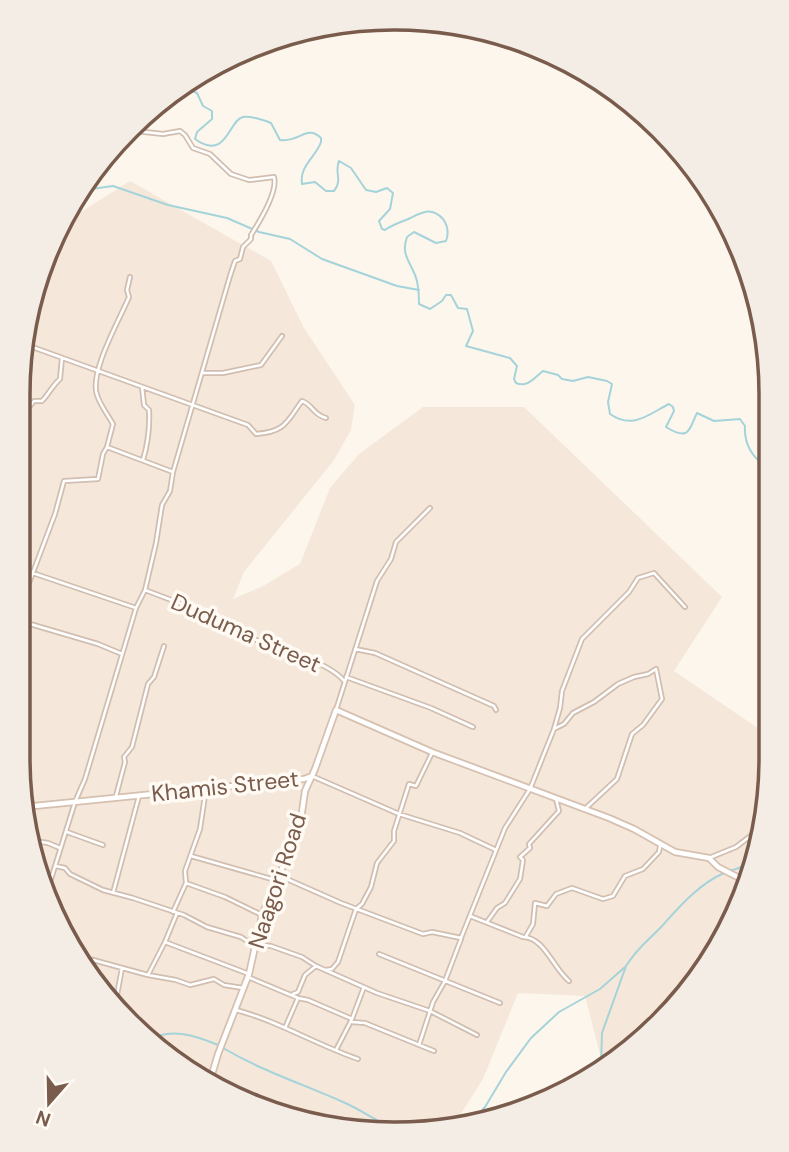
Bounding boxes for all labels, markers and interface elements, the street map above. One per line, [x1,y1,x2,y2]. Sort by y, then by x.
street label: Duduma Street [166,587,326,679]
street label: Khamis Street [150,763,300,809]
street label: Naagori Road [241,809,313,953]
north arrow [14,1068,84,1138]
text: N [33,1104,54,1133]

